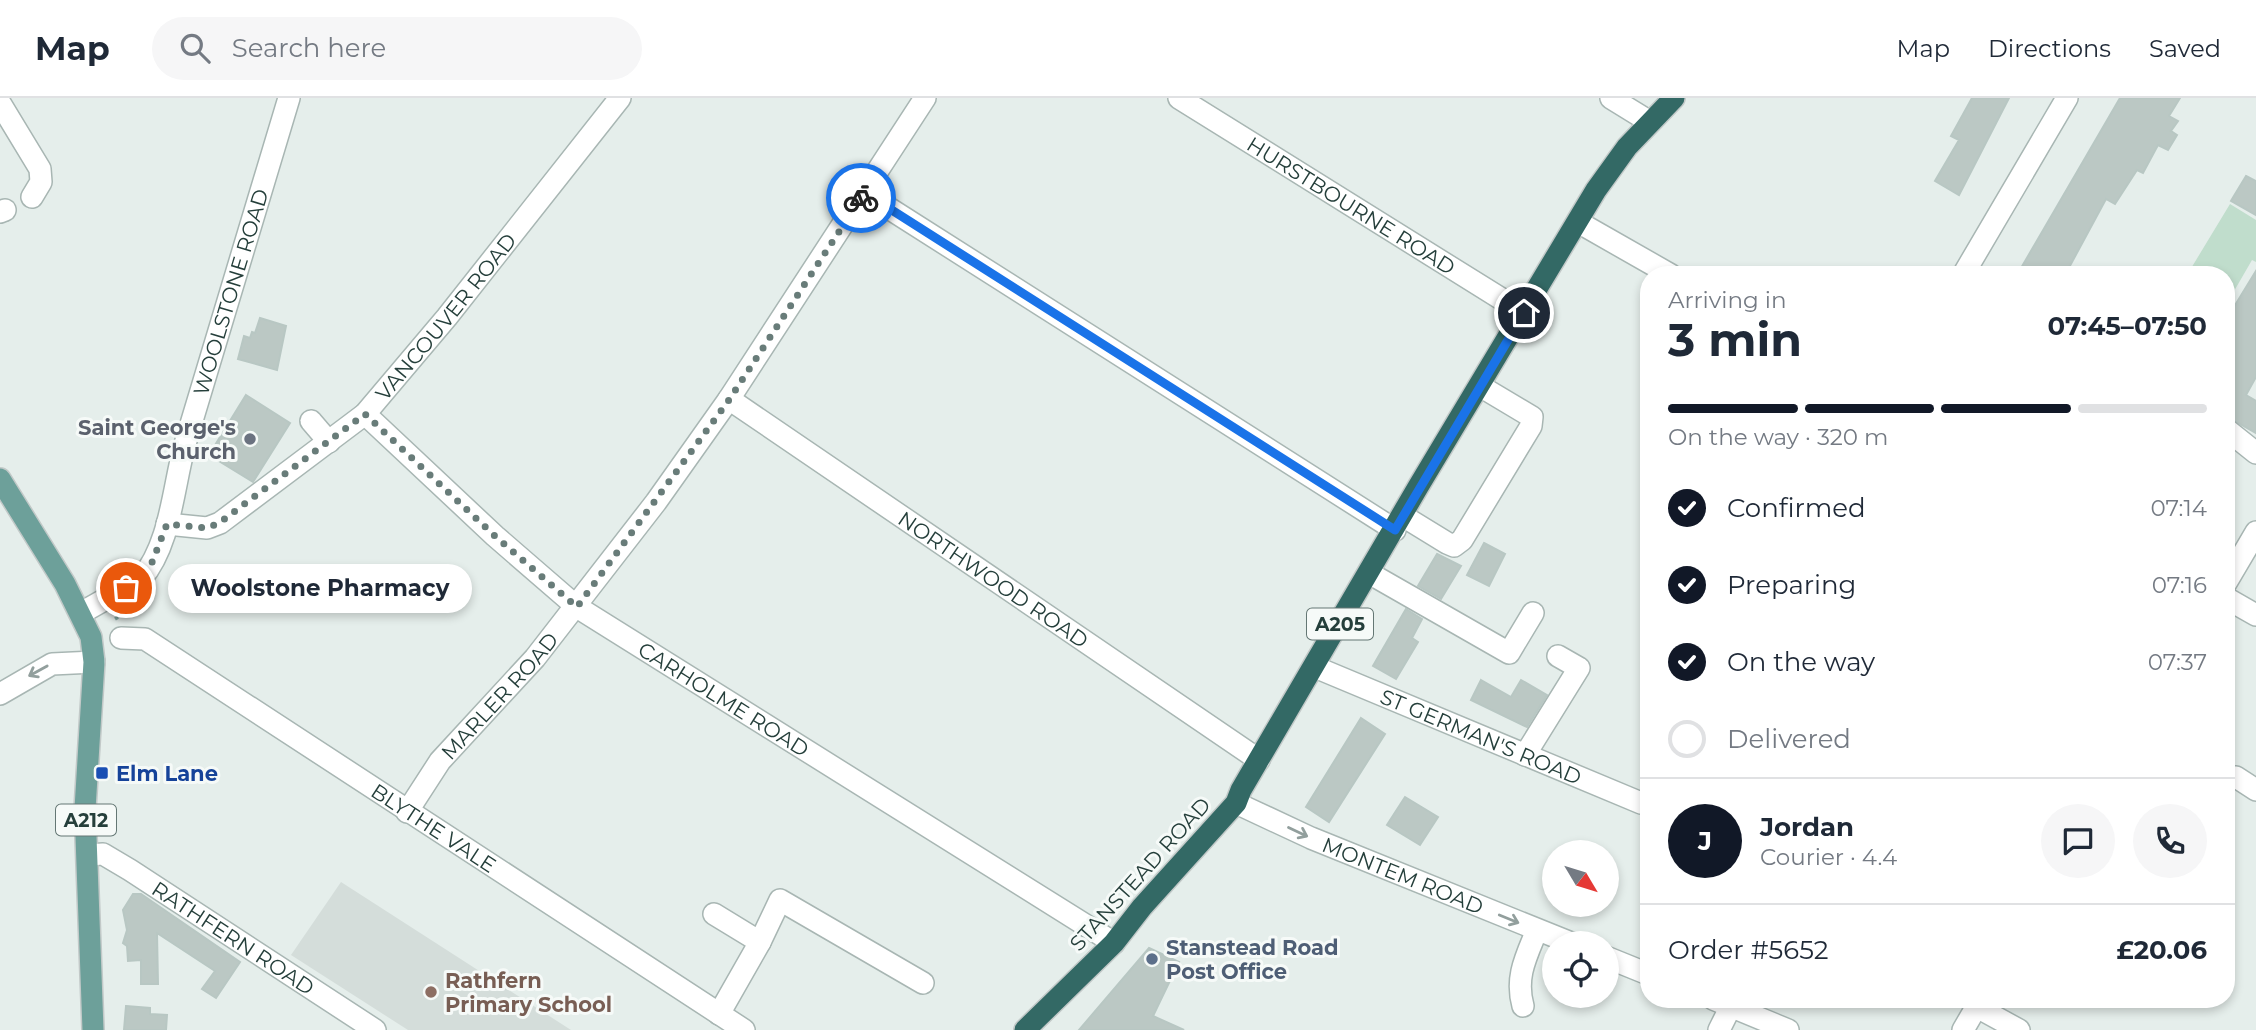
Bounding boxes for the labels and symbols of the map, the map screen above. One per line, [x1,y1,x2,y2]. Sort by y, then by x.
street label: HURSTBOURNE ROAD [1243,131,1460,280]
courier [826,163,896,233]
street label: WOOLSTONE ROAD [188,186,273,398]
street label: VANCOUVER ROAD [370,228,521,405]
pin [1494,283,1554,343]
place label: Saint George's Church [78,415,236,464]
marker: Saint George's Church [242,431,258,447]
street label: NORTHWOOD ROAD [894,506,1093,653]
pin [96,558,156,618]
callout: Woolstone Pharmacy [168,564,472,612]
road number: A205 [1307,608,1373,639]
street label: MARLER ROAD [436,627,563,764]
street label: CARHOLME ROAD [634,636,814,762]
one-way arrow [29,664,49,678]
street label: ST GERMAN'S ROAD [1377,683,1585,789]
place label: Elm Lane [116,761,218,786]
marker: Elm Lane [94,765,110,781]
street label: BLYTHE VALE [367,778,501,877]
street label: STANSTEAD ROAD [1065,792,1215,956]
road number: A212 [56,804,116,835]
one-way arrow [1287,826,1308,839]
street label: MONTEM ROAD [1319,831,1487,919]
north arrow [1542,840,1619,917]
street label: RATHFERN ROAD [148,875,319,1000]
one-way arrow [1497,913,1519,926]
place label: Stanstead Road Post Office [1166,935,1339,984]
marker: Stanstead Road Post Office [1144,951,1160,967]
place label: Rathfern Primary School [445,968,612,1017]
marker: Rathfern Primary School [423,984,439,1000]

